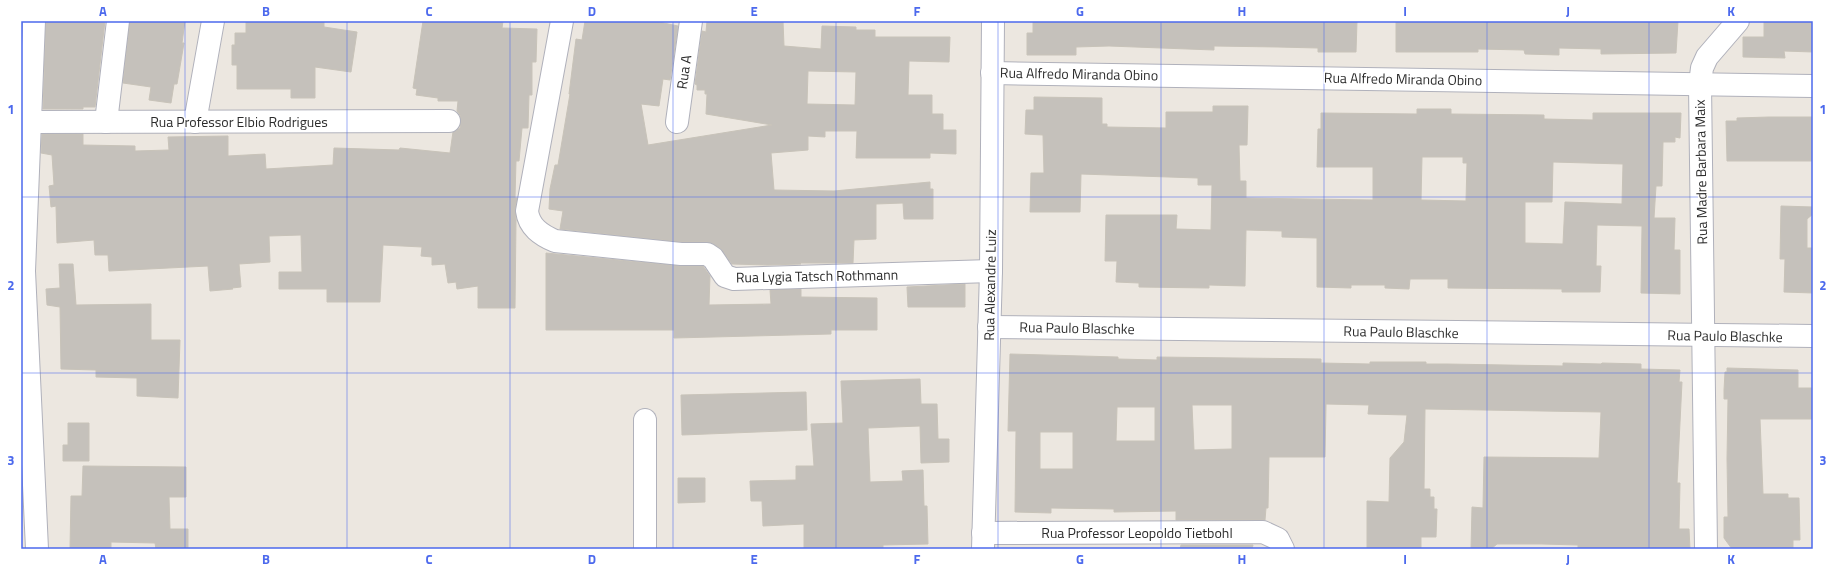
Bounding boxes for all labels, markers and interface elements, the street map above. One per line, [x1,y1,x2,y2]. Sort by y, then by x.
text: A [99,1,107,21]
text: B [262,1,270,21]
text: C [425,1,433,21]
text: D [588,1,596,21]
text: E [750,1,758,21]
text: F [914,1,921,21]
text: G [1076,1,1084,21]
text: H [1238,1,1246,21]
text: I [1403,1,1407,21]
text: J [1566,1,1570,21]
text: K [1727,1,1735,21]
street label: Rua A [671,53,696,90]
street label: Rua Alfredo Miranda Obino [1000,62,1158,85]
street label: Rua Alfredo Miranda Obino [1324,67,1482,90]
text: 1 [7,99,15,119]
street label: Rua Madre Barbara Maix [1689,99,1712,245]
text: 1 [1819,99,1827,119]
street label: Rua Professor Elbio Rodrigues [150,111,328,132]
street label: Rua Alexandre Luiz [978,229,1001,341]
street label: Rua Lygia Tatsch Rothmann [736,264,898,287]
text: 2 [7,275,15,295]
text: 2 [1819,275,1827,295]
street label: Rua Paulo Blaschke [1019,316,1135,339]
street label: Rua Paulo Blaschke [1343,320,1459,343]
street label: Rua Paulo Blaschke [1667,324,1783,347]
text: 3 [7,450,15,470]
text: 3 [1819,450,1827,470]
street label: Rua Professor Leopoldo Tietbohl [1041,522,1233,543]
text: A [99,549,107,569]
text: B [262,549,270,569]
text: C [425,549,433,569]
text: D [588,549,596,569]
text: E [750,549,758,569]
text: F [914,549,921,569]
text: G [1076,549,1084,569]
text: H [1238,549,1246,569]
text: I [1403,549,1407,569]
text: J [1566,549,1570,569]
text: K [1727,549,1735,569]

